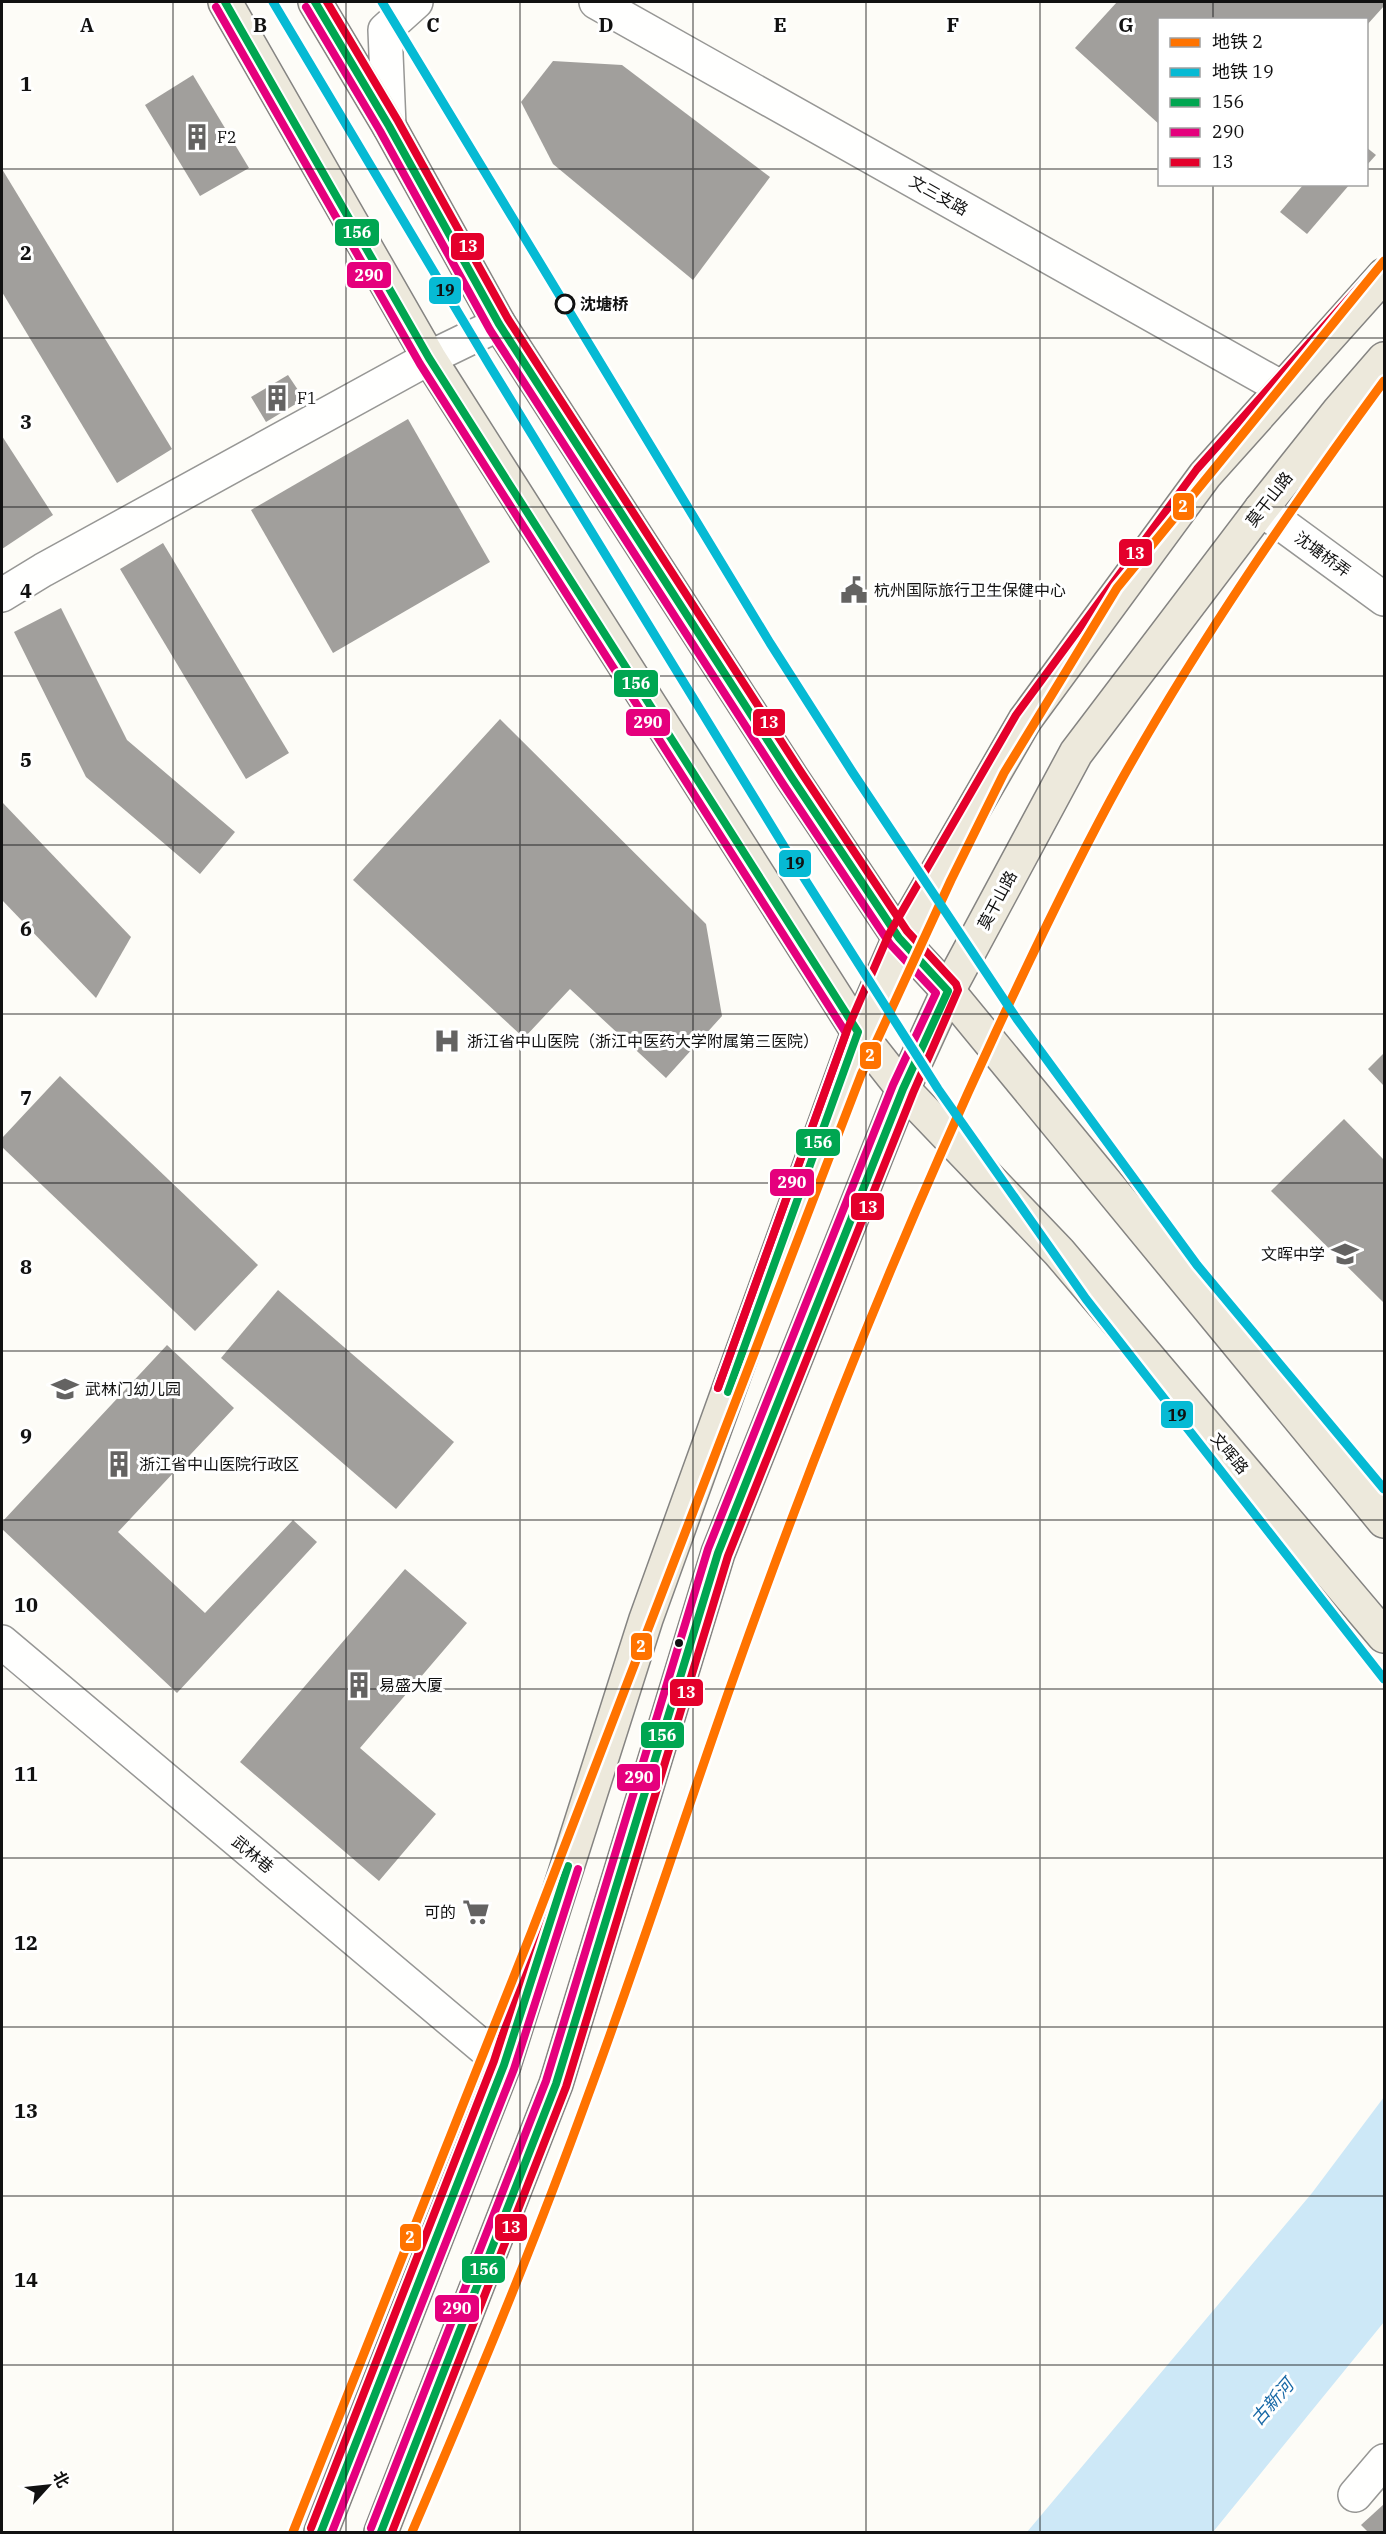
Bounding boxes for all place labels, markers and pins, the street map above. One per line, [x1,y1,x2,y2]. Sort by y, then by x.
building icon: F2 [182,122,212,152]
place label: F2 [217,127,237,147]
marker: 沈塘桥 [555,294,575,314]
place label: 沈塘桥 [580,294,629,314]
building icon: F1 [262,383,292,413]
place label: F1 [297,388,317,408]
public building icon: 杭州国际旅行卫生保健中心 [839,575,869,605]
place label: 杭州国际旅行卫生保健中心 [874,580,1066,600]
hospital icon: 浙江省中山医院（浙江中医药大学附属第三医院） [432,1026,462,1056]
place label: 浙江省中山医院（浙江中医药大学附属第三医院） [467,1031,819,1051]
school or university icon: 文晖中学 [1330,1239,1360,1269]
place label: 文晖中学 [1261,1244,1325,1264]
school or university icon: 武林门幼儿园 [50,1374,80,1404]
place label: 武林门幼儿园 [85,1379,181,1399]
building icon: 浙江省中山医院行政区 [104,1449,134,1479]
place label: 浙江省中山医院行政区 [139,1454,299,1474]
unlabelled marker [673,1637,685,1649]
building icon: 易盛大厦 [344,1670,374,1700]
place label: 易盛大厦 [379,1675,443,1695]
supermarket icon: 可的 [461,1897,491,1927]
place label: 可的 [424,1902,456,1922]

